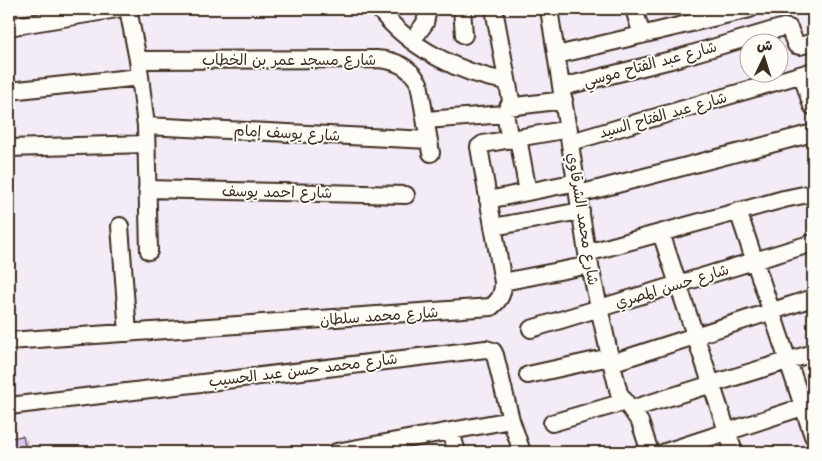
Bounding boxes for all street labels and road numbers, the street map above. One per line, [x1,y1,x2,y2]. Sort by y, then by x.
street label: شارع عبد الفتاح موسي [581,38,720,94]
street label: شارع مسجد عمر بن الخطاب [202,51,376,70]
street label: شارع عبد الفتاح السيد [597,88,729,143]
street label: شارع يوسف إمام [233,121,341,147]
street label: شارع محمد الشرقاوي [562,151,602,287]
street label: شارع احمد يوسف [222,182,332,203]
street label: شارع حسن المصري [613,260,732,314]
street label: شارع محمد سلطان [319,303,439,330]
street label: شارع محمد حسن عبد الحسيب [207,349,399,392]

